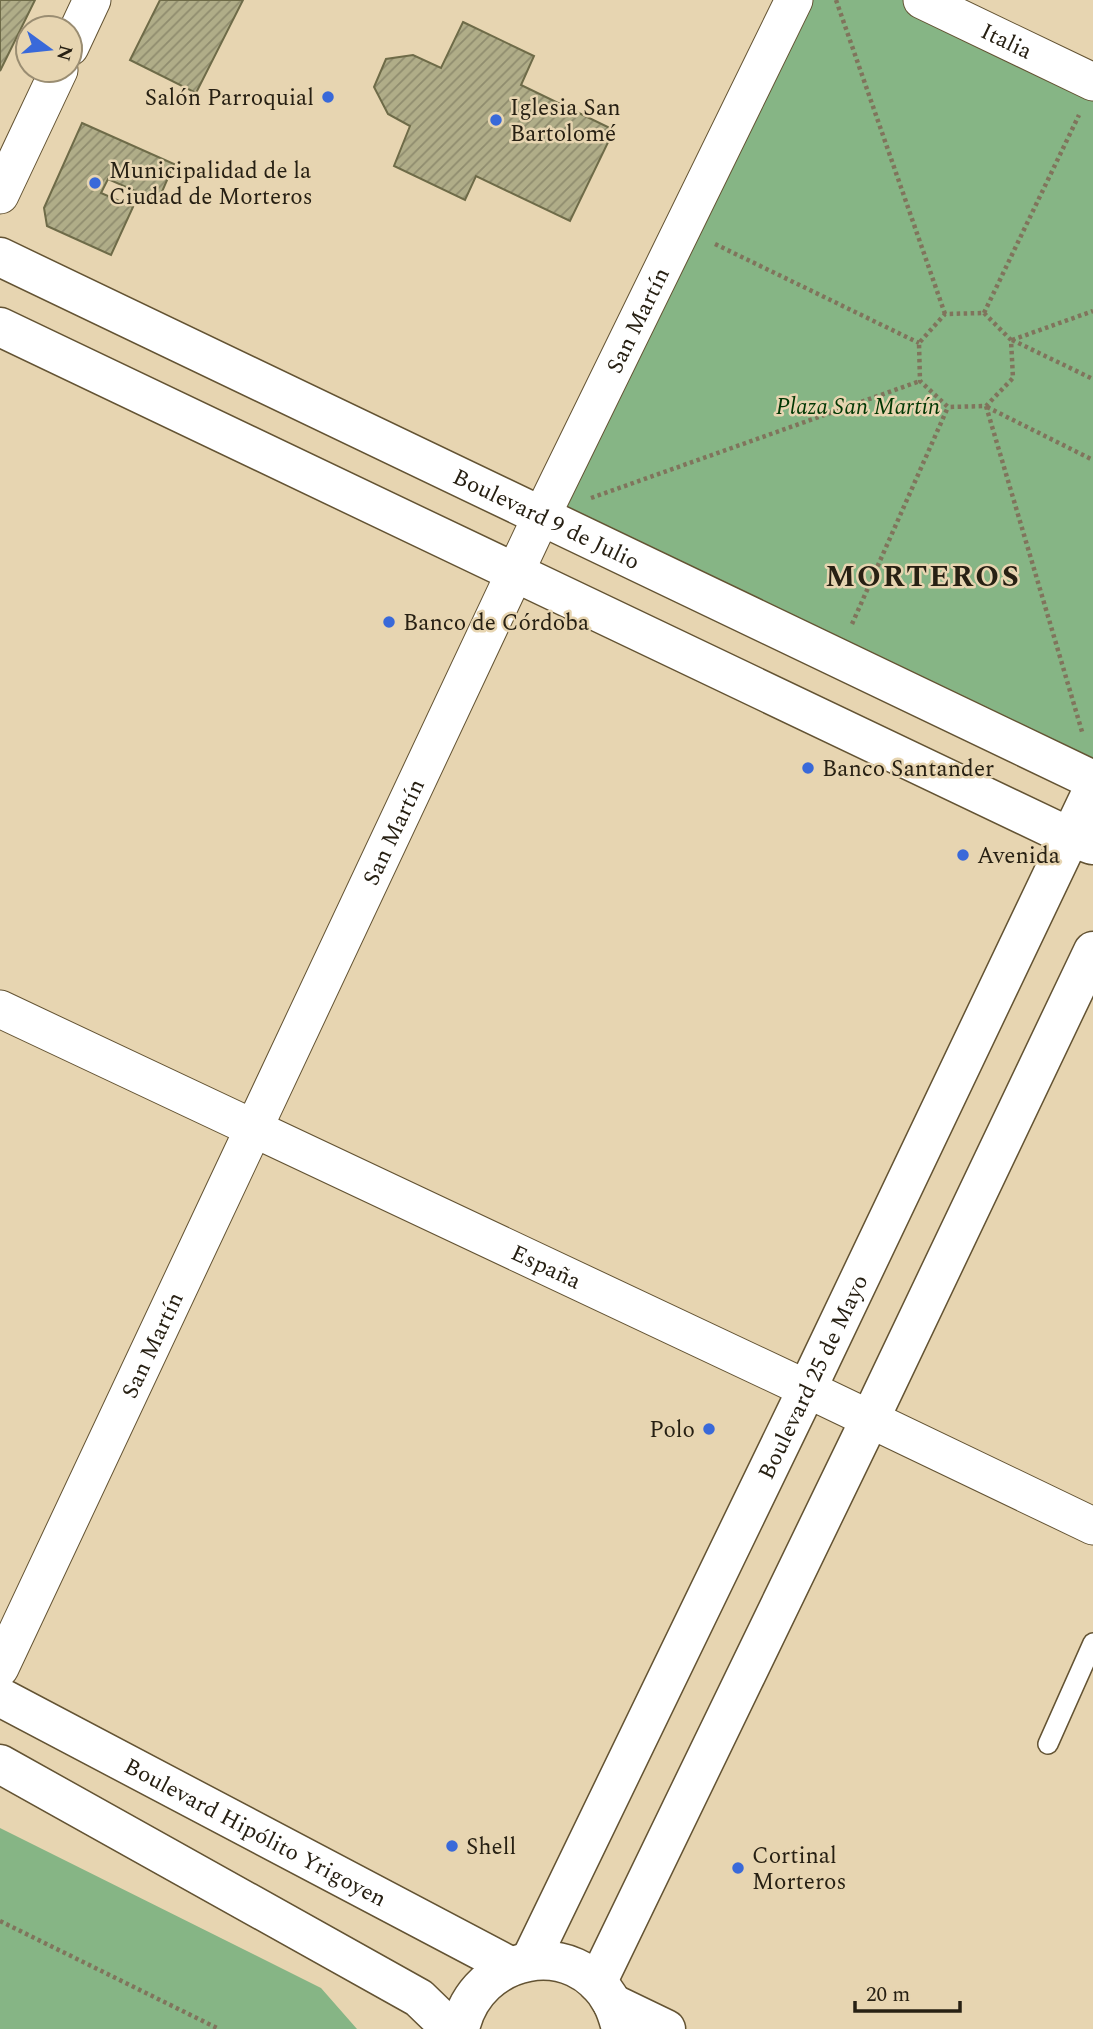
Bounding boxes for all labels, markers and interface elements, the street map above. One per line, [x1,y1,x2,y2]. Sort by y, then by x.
north arrow [14,14,84,84]
street label: Italia [974,15,1038,69]
text: N [48,42,80,64]
place label: Salón Parroquial [145,81,314,116]
marker: Salón Parroquial [320,89,336,105]
place label: Iglesia San Bartolomé [510,91,621,152]
marker: Iglesia San Bartolomé [488,112,504,128]
place label: Municipalidad de la Ciudad de Morteros [109,154,313,215]
marker: Municipalidad de la Ciudad de Morteros [87,175,103,191]
street label: San Martín [598,262,680,380]
park label: Plaza San Martín [776,390,940,425]
street label: Boulevard 9 de Julio [447,460,645,580]
district label: MORTEROS [825,554,1021,600]
place label: Banco de Córdoba [403,606,589,641]
marker: Banco de Córdoba [381,614,397,630]
place label: Banco Santander [822,752,994,787]
marker: Banco Santander [800,760,816,776]
street label: San Martín [354,773,435,892]
place label: Avenida [977,839,1060,874]
marker: Avenida [955,847,971,863]
street label: España [505,1236,587,1299]
street label: Boulevard 25 de Mayo [750,1269,878,1486]
street label: San Martín [113,1286,193,1405]
place label: Polo [649,1413,695,1448]
marker: Polo [701,1421,717,1437]
street label: Boulevard Hipólito Yrigoyen [117,1749,392,1917]
place label: Shell [466,1830,516,1865]
marker: Shell [444,1838,460,1854]
place label: Cortinal Morteros [752,1839,846,1900]
marker: Cortinal Morteros [730,1860,746,1876]
scale bar [855,1969,960,2013]
text: 20 m [866,1979,910,2011]

